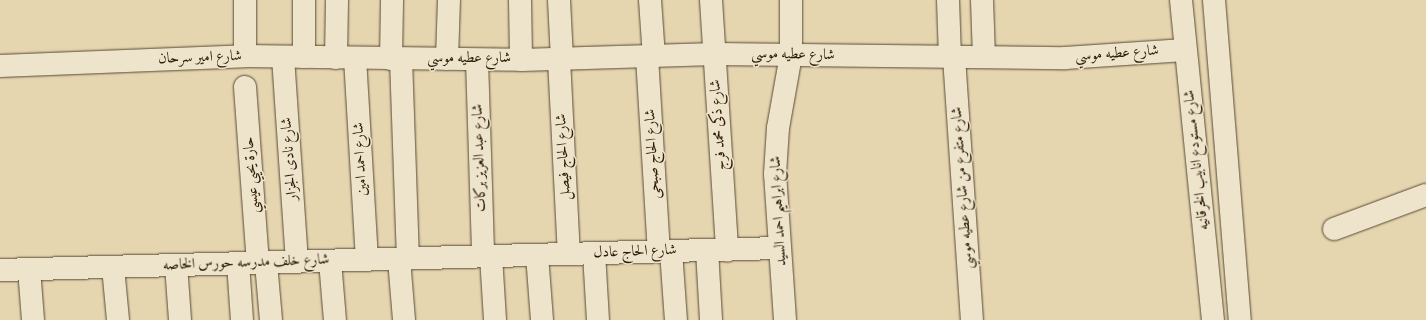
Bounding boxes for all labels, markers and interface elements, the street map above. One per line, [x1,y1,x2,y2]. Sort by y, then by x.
street label: شارع عطيه موسي [1075,42,1159,66]
street label: شارع عطيه موسي [751,45,835,65]
street label: شارع امير سرحان [158,48,242,68]
street label: شارع عطيه موسي [427,50,511,68]
street label: شارع ذكى محمد فرج [707,79,731,171]
street label: شارع مستودع انابيب الخرقانيه [1181,89,1213,231]
street label: شارع عبد العزيز بركات [469,104,491,212]
street label: شارع متفرع من شارع عطيه موسي [948,106,978,270]
street label: شارع الحاج صبحى [642,109,664,199]
street label: شارع الحاج فيصل [553,113,575,201]
street label: شارع نادى الجزار [278,117,302,201]
street label: شارع احمد امين [350,122,372,196]
street label: حارة يحيي عيسي [240,136,264,214]
street label: شارع ابراهيم احمد السيد [767,155,791,267]
street label: شارع الحاج عادل [593,242,677,262]
street label: شارع خلف مدرسه حورس الخاصه [163,251,329,275]

